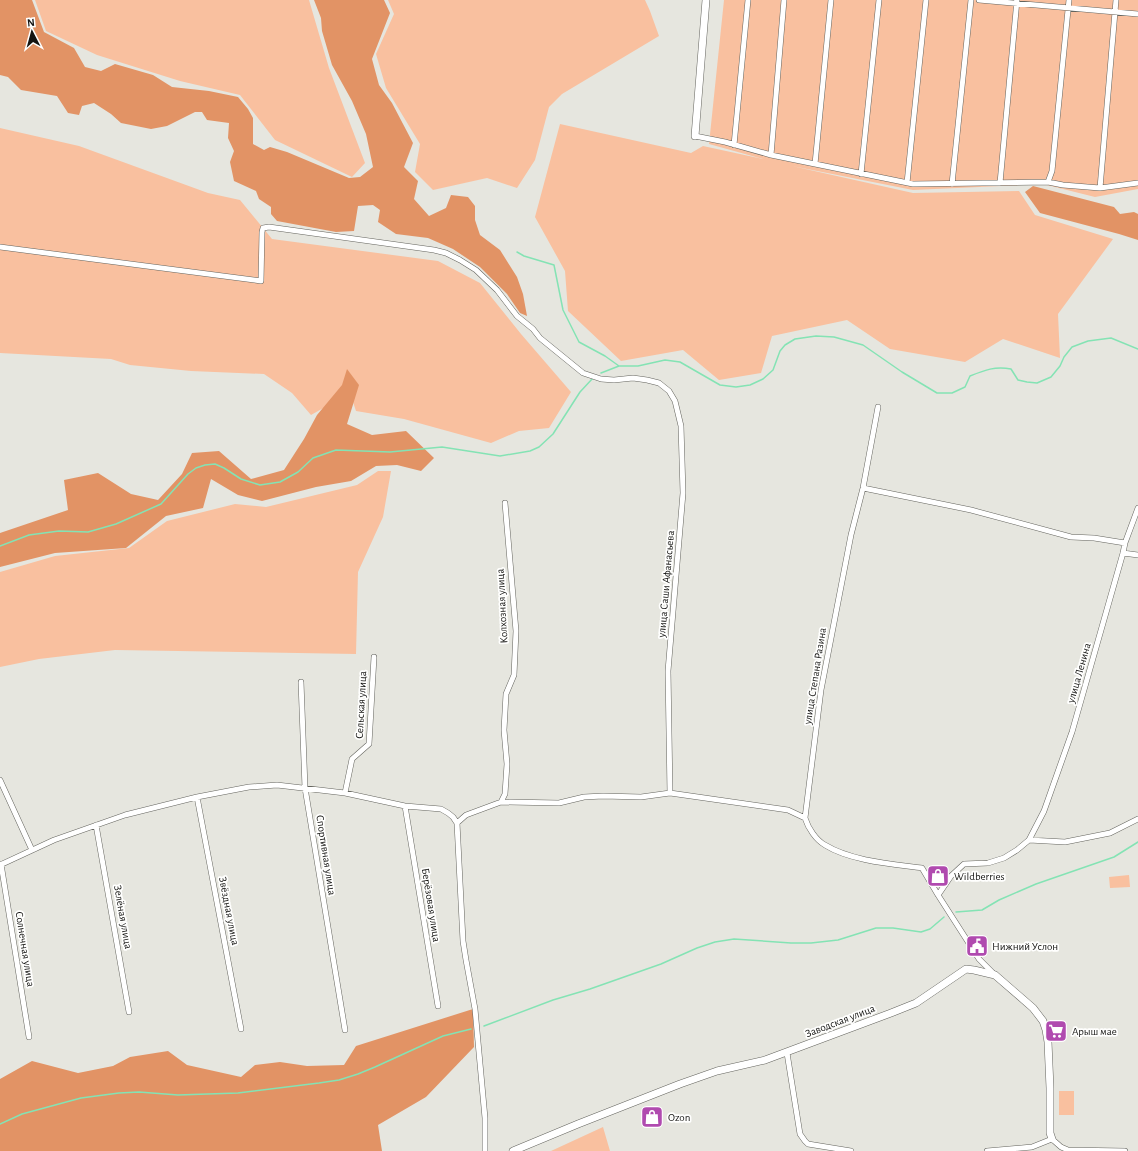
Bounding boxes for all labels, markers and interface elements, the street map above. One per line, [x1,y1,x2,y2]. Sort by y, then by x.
north arrow [12,12,52,52]
text: N [27,17,35,28]
street label: улица Саши Афанасьева [656,530,676,639]
street label: Колхозная улица [495,568,509,644]
street label: улица Степана Разина [802,627,828,726]
street label: улица Ленина [1065,642,1093,705]
street label: Сельская улица [354,671,368,739]
street label: Спортивная улица [314,814,338,896]
shop icon: Wildberries [925,863,951,889]
street label: Берёзовая улица [420,867,442,943]
place label: Wildberries [954,871,1005,882]
street label: Звёздная улица [217,876,241,946]
street label: Зелёная улица [112,884,134,950]
street label: Солнечная улица [14,911,36,987]
public building icon: Нижний Услон [964,933,990,959]
place label: Нижний Услон [992,941,1058,952]
street label: Заводская улица [804,1003,876,1039]
supermarket icon: Арыш мае [1043,1018,1069,1044]
place label: Арыш мае [1072,1026,1117,1037]
shop icon: Ozon [639,1104,665,1130]
place label: Ozon [668,1112,690,1123]

